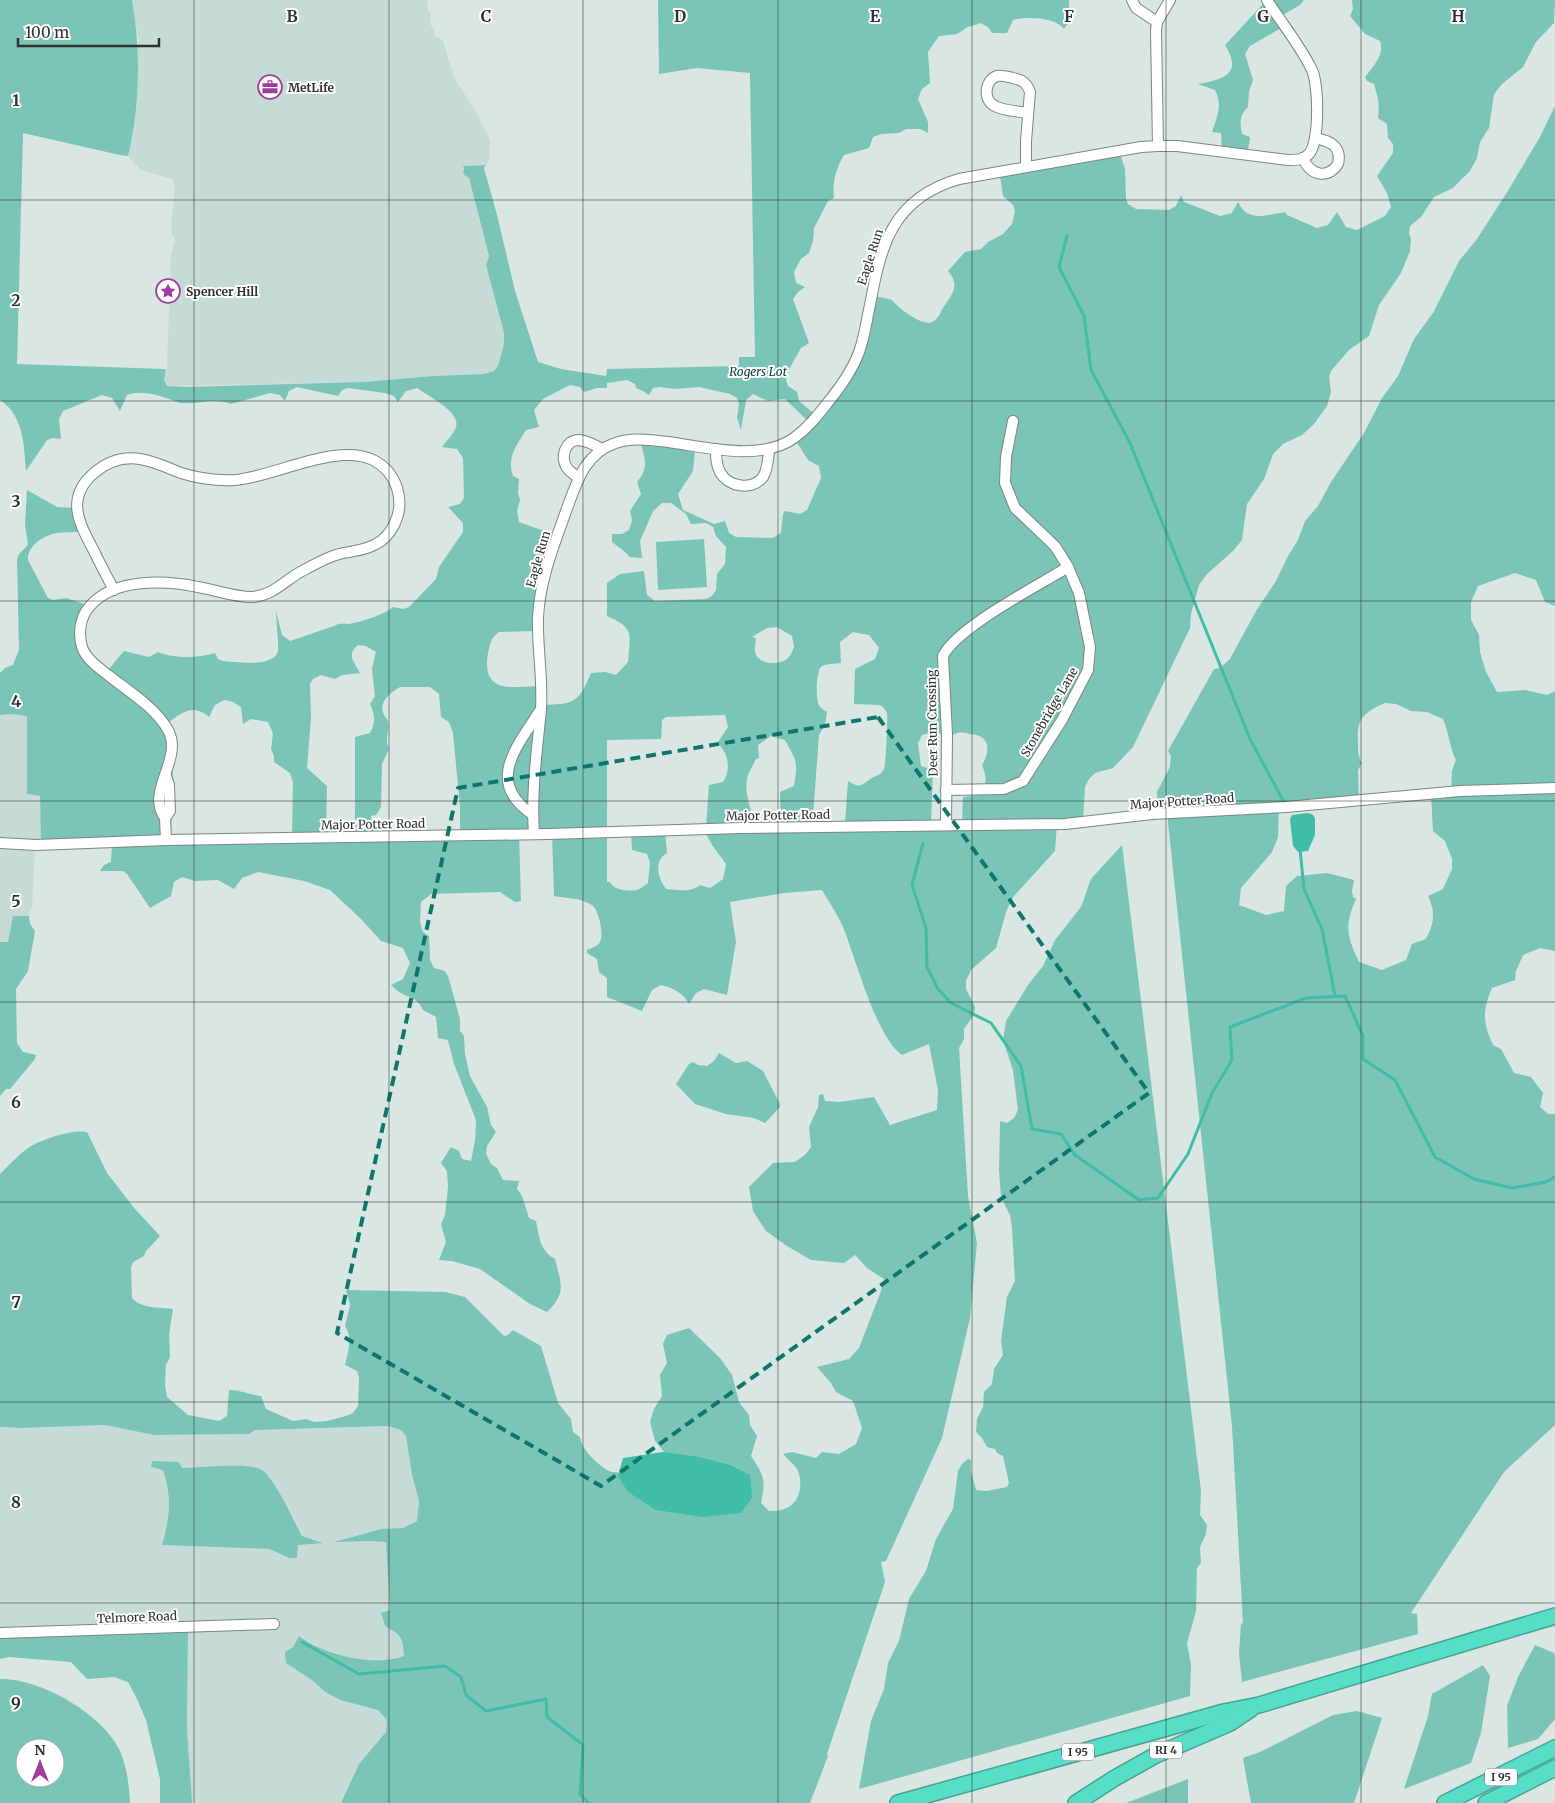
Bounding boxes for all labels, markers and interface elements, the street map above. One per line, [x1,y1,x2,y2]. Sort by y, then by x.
text: B [286,6,298,26]
text: C [481,6,491,26]
text: D [674,6,686,26]
text: E [870,6,881,26]
text: F [1064,6,1074,26]
text: G [1257,6,1269,26]
text: H [1451,6,1465,26]
scale bar [18,15,159,47]
text: 100 m [25,23,69,42]
office icon: MetLife [257,74,283,100]
place label: MetLife [288,80,335,95]
text: 1 [12,90,20,110]
street label: Eagle Run [854,227,886,287]
place icon: Spencer Hill [155,278,181,304]
place label: Spencer Hill [186,284,258,299]
text: 2 [11,290,21,310]
park label: Rogers Lot [729,364,788,379]
text: 3 [11,491,21,511]
street label: Eagle Run [523,529,553,589]
street label: Stonebridge Lane [1017,665,1081,759]
street label: Deer Run Crossing [924,669,940,777]
text: 4 [11,691,21,711]
street label: Major Potter Road [1129,790,1235,812]
street label: Major Potter Road [726,807,830,823]
street label: Major Potter Road [321,816,425,832]
text: 5 [11,891,21,911]
text: 6 [11,1092,21,1112]
text: 7 [11,1292,21,1312]
text: 8 [11,1492,21,1512]
street label: Telmore Road [97,1608,177,1626]
text: 9 [11,1693,21,1713]
north arrow [15,1738,65,1788]
text: N [34,1741,46,1759]
road number: RI 4 [1150,1742,1182,1758]
road number: I 95 [1062,1744,1094,1760]
road number: I 95 [1485,1768,1517,1785]

